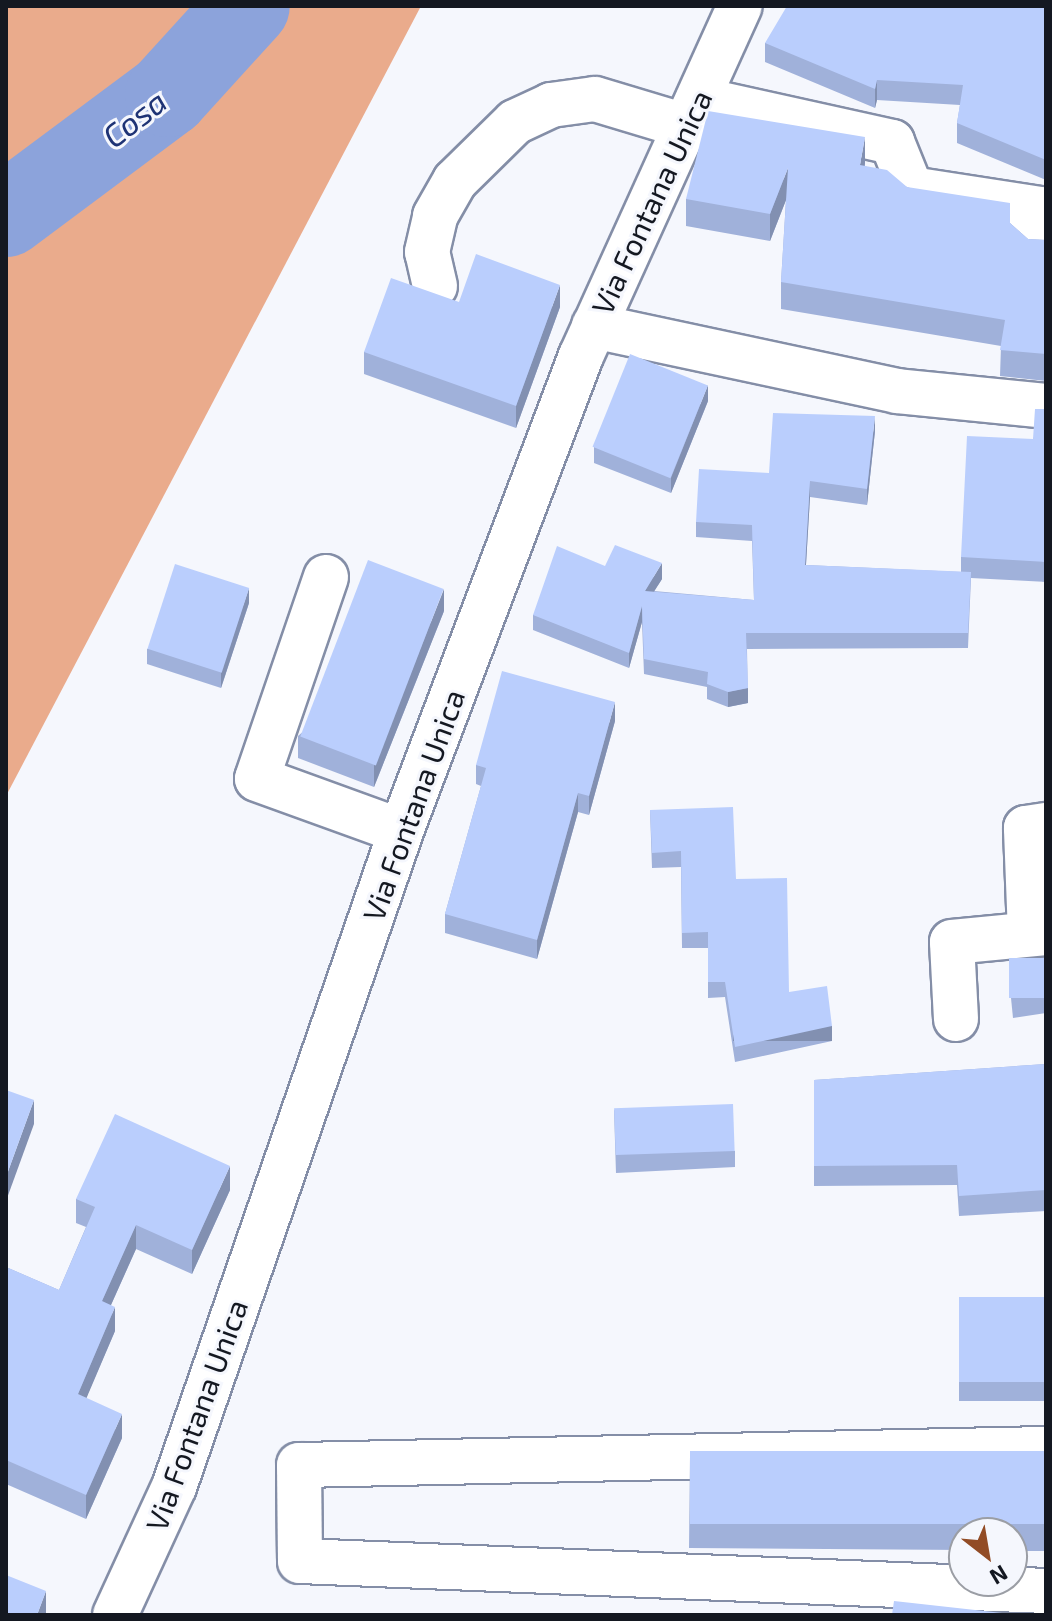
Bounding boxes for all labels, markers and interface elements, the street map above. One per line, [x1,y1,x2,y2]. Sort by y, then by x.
water label: Cosa [94,81,174,155]
street label: Via Fontana Unica [583,84,719,320]
street label: Via Fontana Unica [354,684,472,926]
street label: Via Fontana Unica [137,1294,255,1536]
north arrow [948,1517,1028,1597]
text: N [986,1561,1013,1591]

